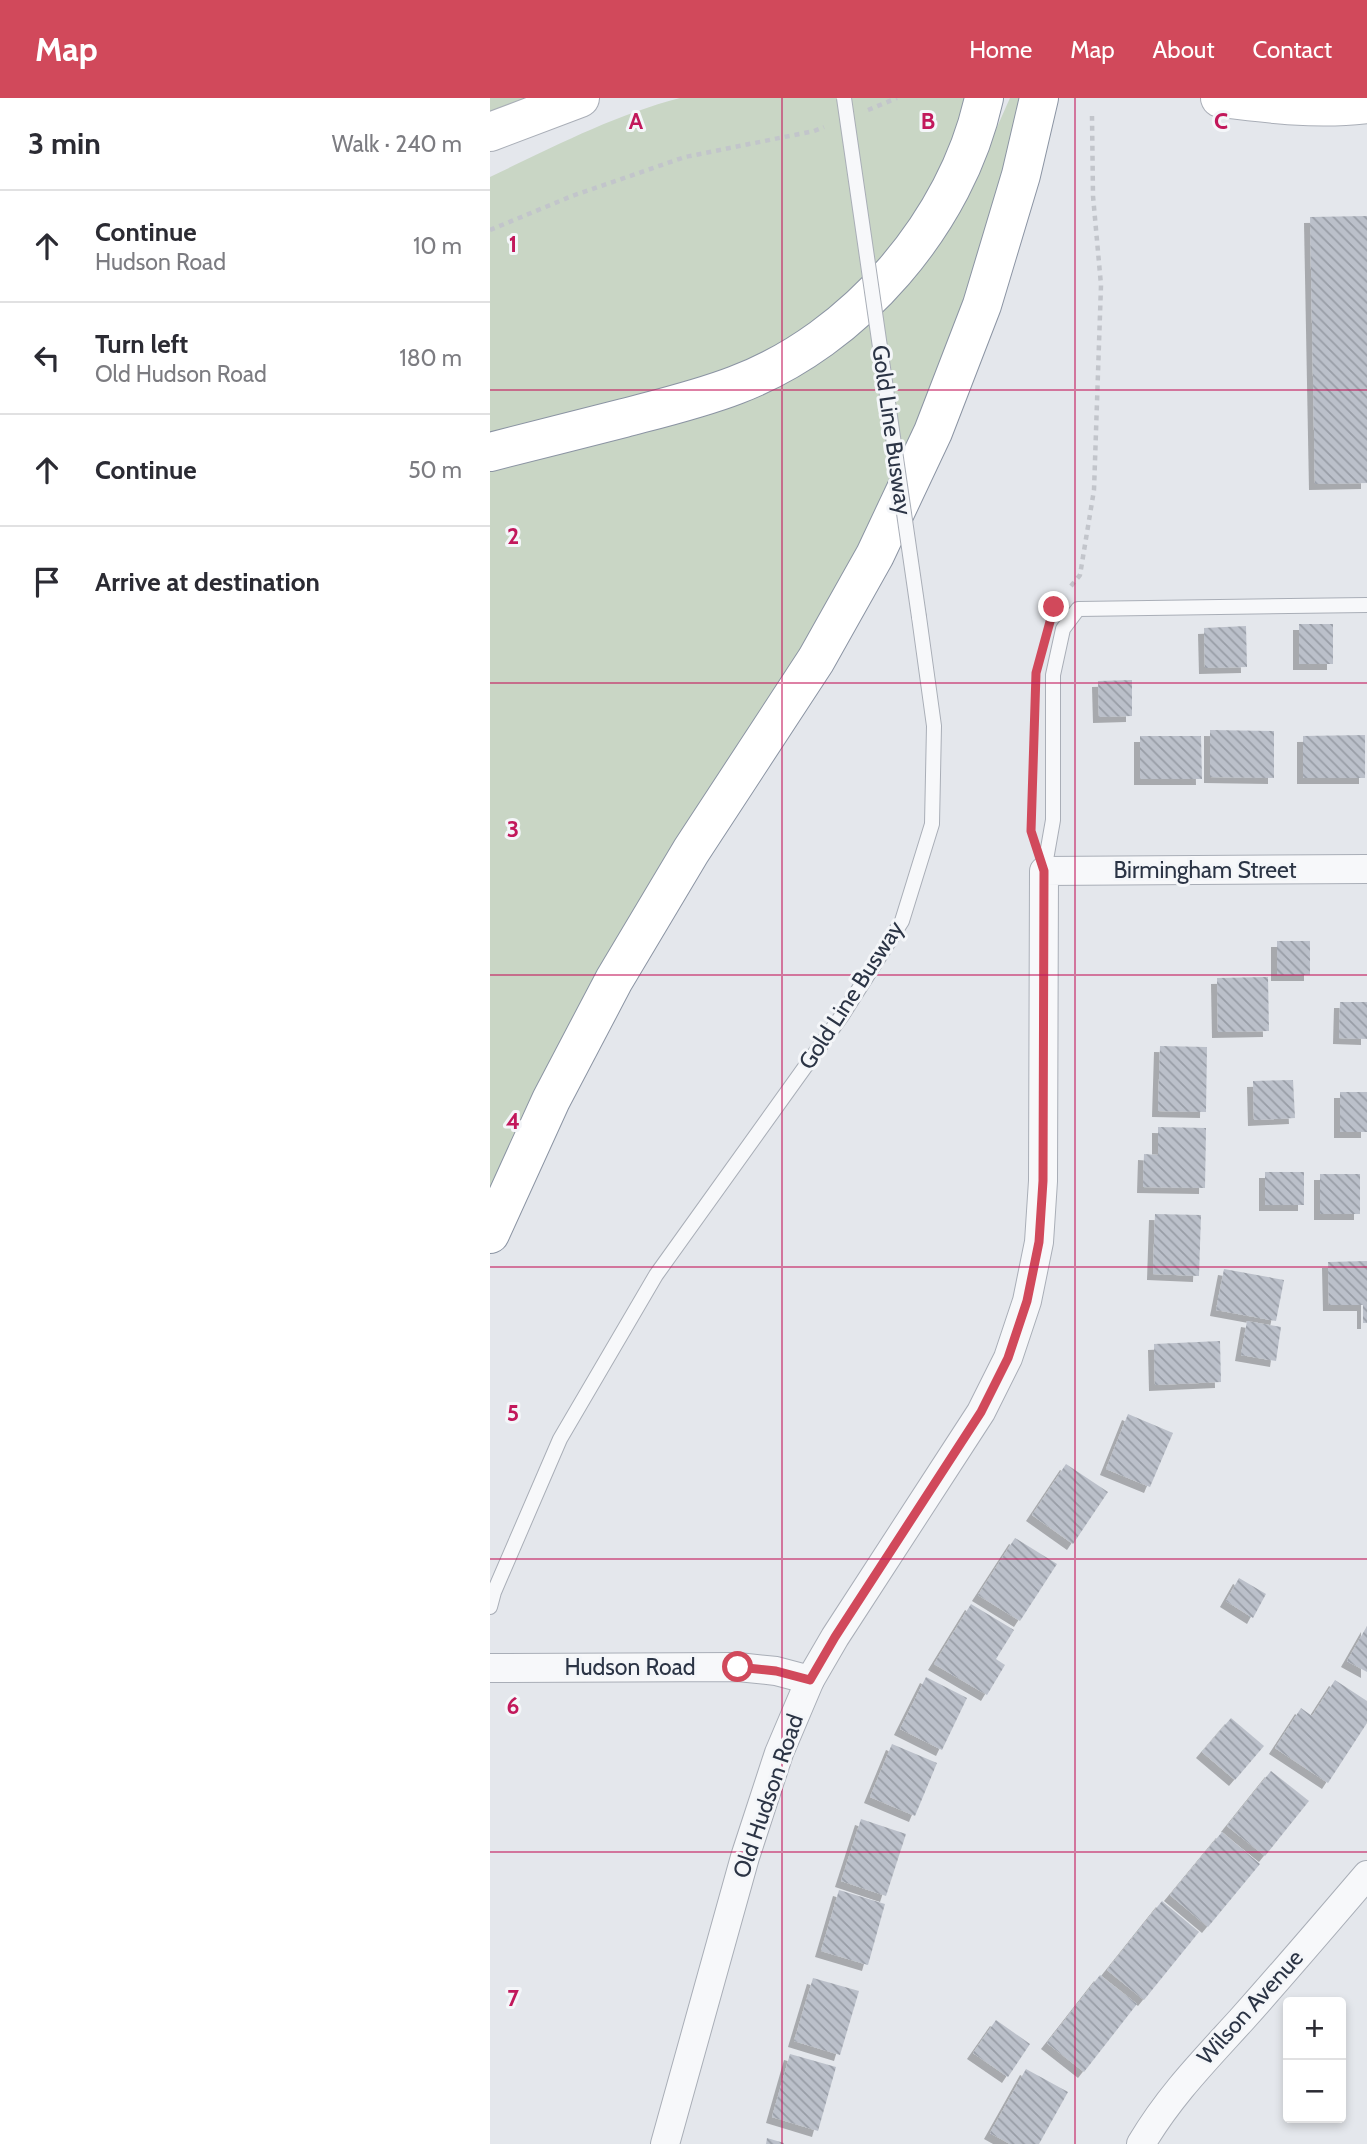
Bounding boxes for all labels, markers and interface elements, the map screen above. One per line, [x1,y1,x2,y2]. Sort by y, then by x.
text: Map [35,29,98,69]
text: Home [969,35,1032,64]
text: Map [1070,35,1115,64]
text: About [1153,35,1215,64]
text: Contact [1253,35,1332,64]
text: A [629,107,644,135]
text: B [921,107,935,135]
text: C [1214,107,1228,135]
text: 3 min [28,125,101,162]
text: Walk · 240 m [332,130,462,158]
text: Continue [95,216,197,248]
icon: ahead [28,227,66,265]
text: 1 [509,230,517,258]
text: 10 m [413,232,462,260]
text: Hudson Road [95,248,226,276]
text: Turn left [95,328,188,360]
icon: left [28,339,66,377]
street label: Gold Line Busway [866,343,918,517]
text: 180 m [399,344,462,372]
text: Old Hudson Road [95,360,267,388]
icon: ahead [28,451,66,489]
text: Continue [95,454,197,486]
text: 50 m [408,456,462,484]
text: 2 [507,522,519,550]
icon: arrive [28,563,66,601]
text: Arrive at destination [95,566,320,598]
route end [1038,591,1069,622]
text: 3 [507,815,519,843]
street label: Birmingham Street [1113,856,1297,884]
street label: Gold Line Busway [793,915,910,1075]
text: 4 [506,1107,520,1135]
text: 5 [507,1399,519,1427]
route start [722,1651,753,1682]
street label: Hudson Road [565,1653,695,1681]
text: 6 [507,1692,519,1720]
street label: Old Hudson Road [727,1710,809,1882]
street label: Wilson Avenue [1191,1944,1309,2070]
text: 7 [507,1984,519,2012]
map controls [1283,1997,1346,2123]
button: + [1283,1997,1346,2060]
button: − [1283,2060,1346,2123]

